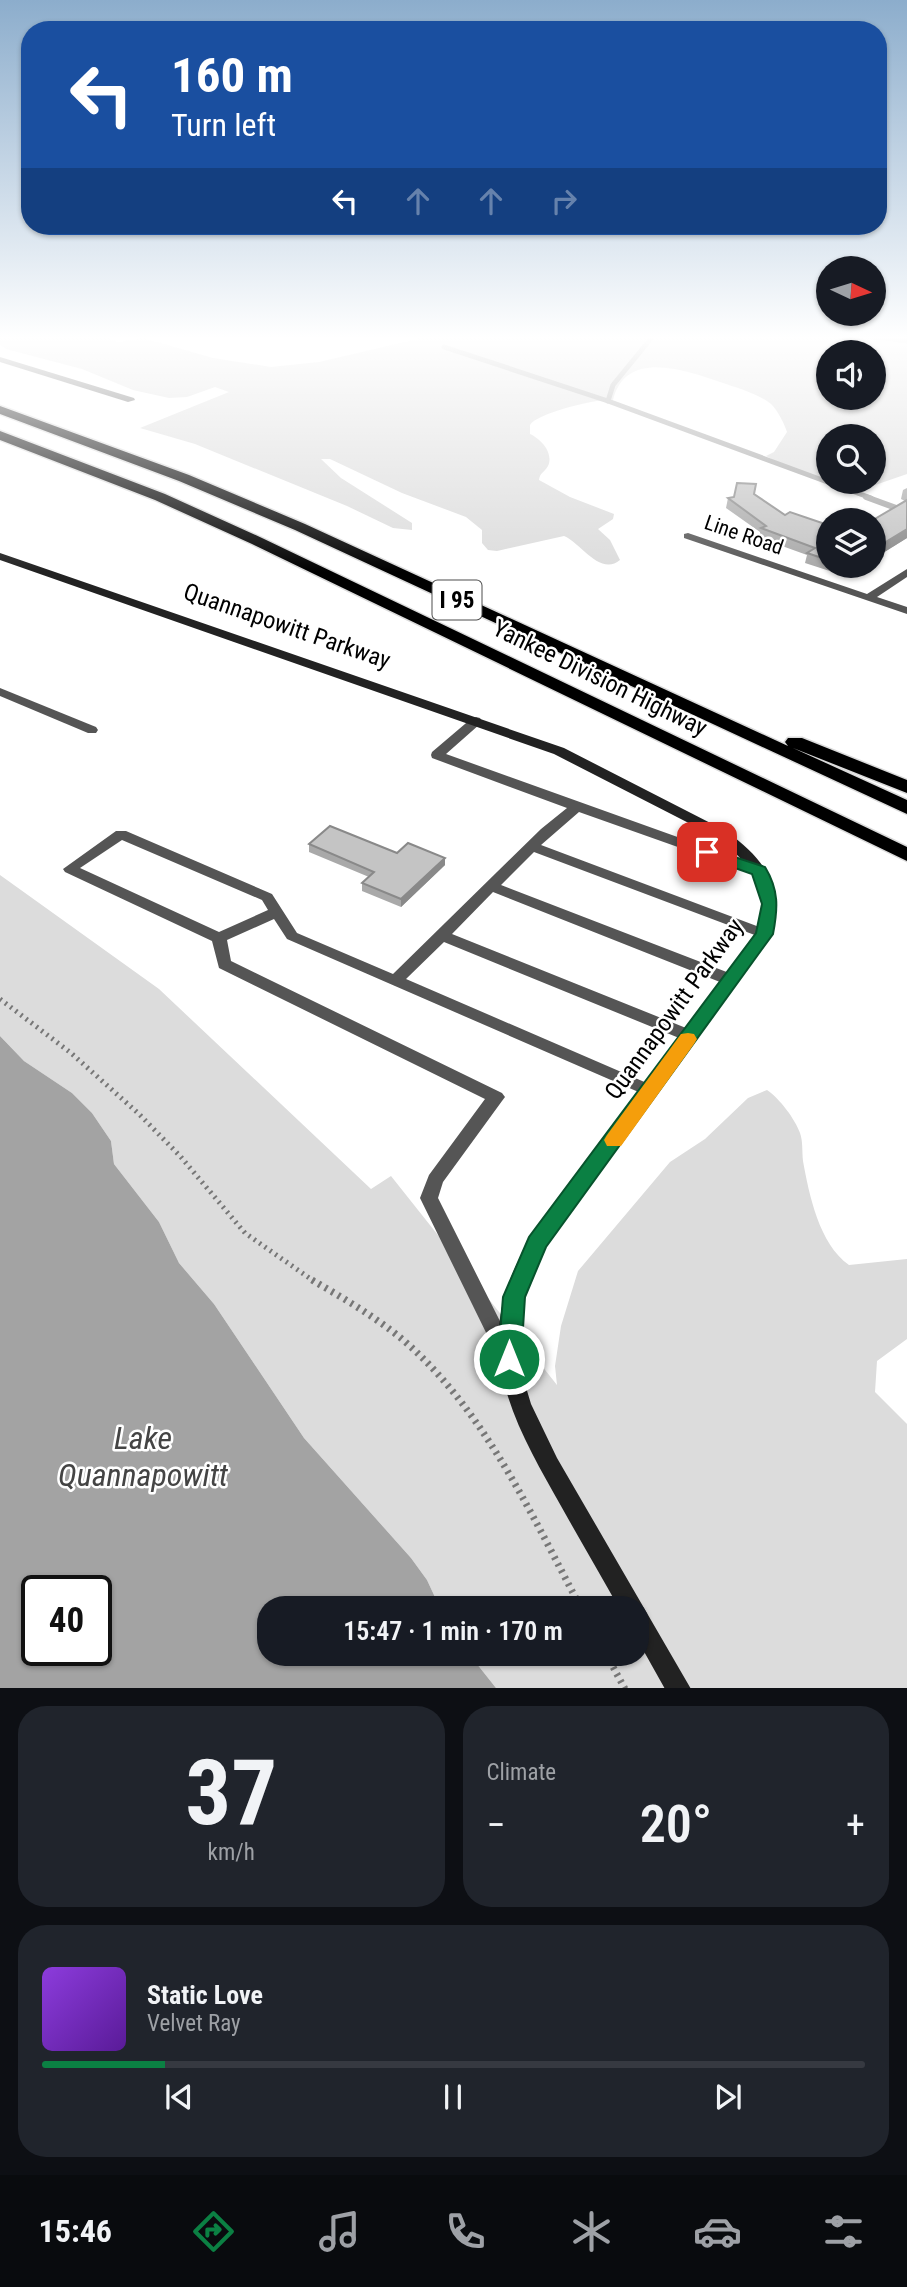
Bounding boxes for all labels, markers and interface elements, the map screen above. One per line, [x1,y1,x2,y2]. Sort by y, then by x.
text: 160 m [171,47,293,104]
icon: left [56,49,147,140]
text: Turn left [171,106,276,144]
icon: left [326,182,364,220]
icon: ahead [399,182,437,220]
icon: ahead [472,182,510,220]
icon: right [545,182,583,220]
north arrow [816,256,886,326]
map controls [816,256,886,578]
button: sound [816,340,886,410]
button: search [816,424,886,494]
button: layers [816,508,886,578]
street label: Line Road [701,510,787,560]
street label: Quannapowitt Parkway [180,577,394,675]
road number: I 95 [433,580,482,620]
street label: Yankee Division Highway [488,614,712,742]
pin [677,822,737,882]
icon: arrive [688,833,726,871]
street label: Quannapowitt Parkway [599,913,749,1105]
position arrow [472,1322,546,1396]
water label: Lake Quannapowitt [58,1419,229,1494]
speed limit sign: 40 [21,1575,112,1666]
text: 15:47 · 1 min · 170 m [343,1616,563,1646]
text: 37 [185,1740,277,1846]
text: Climate [487,1759,556,1786]
text: 20° [640,1794,712,1855]
text: − [487,1803,506,1847]
text: + [846,1803,865,1847]
text: km/h [208,1839,255,1866]
text: Static Love [147,1980,263,2010]
text: Velvet Ray [147,2010,241,2037]
icon: previous [160,2078,198,2116]
icon: pause [434,2078,472,2116]
icon: next [709,2078,747,2116]
icon: directions [189,2207,238,2256]
icon: music [315,2207,364,2256]
icon: phone [441,2207,490,2256]
icon: climate [567,2207,616,2256]
icon: car [693,2207,742,2256]
icon: filters [819,2207,868,2256]
text: 15:46 [39,2212,112,2250]

